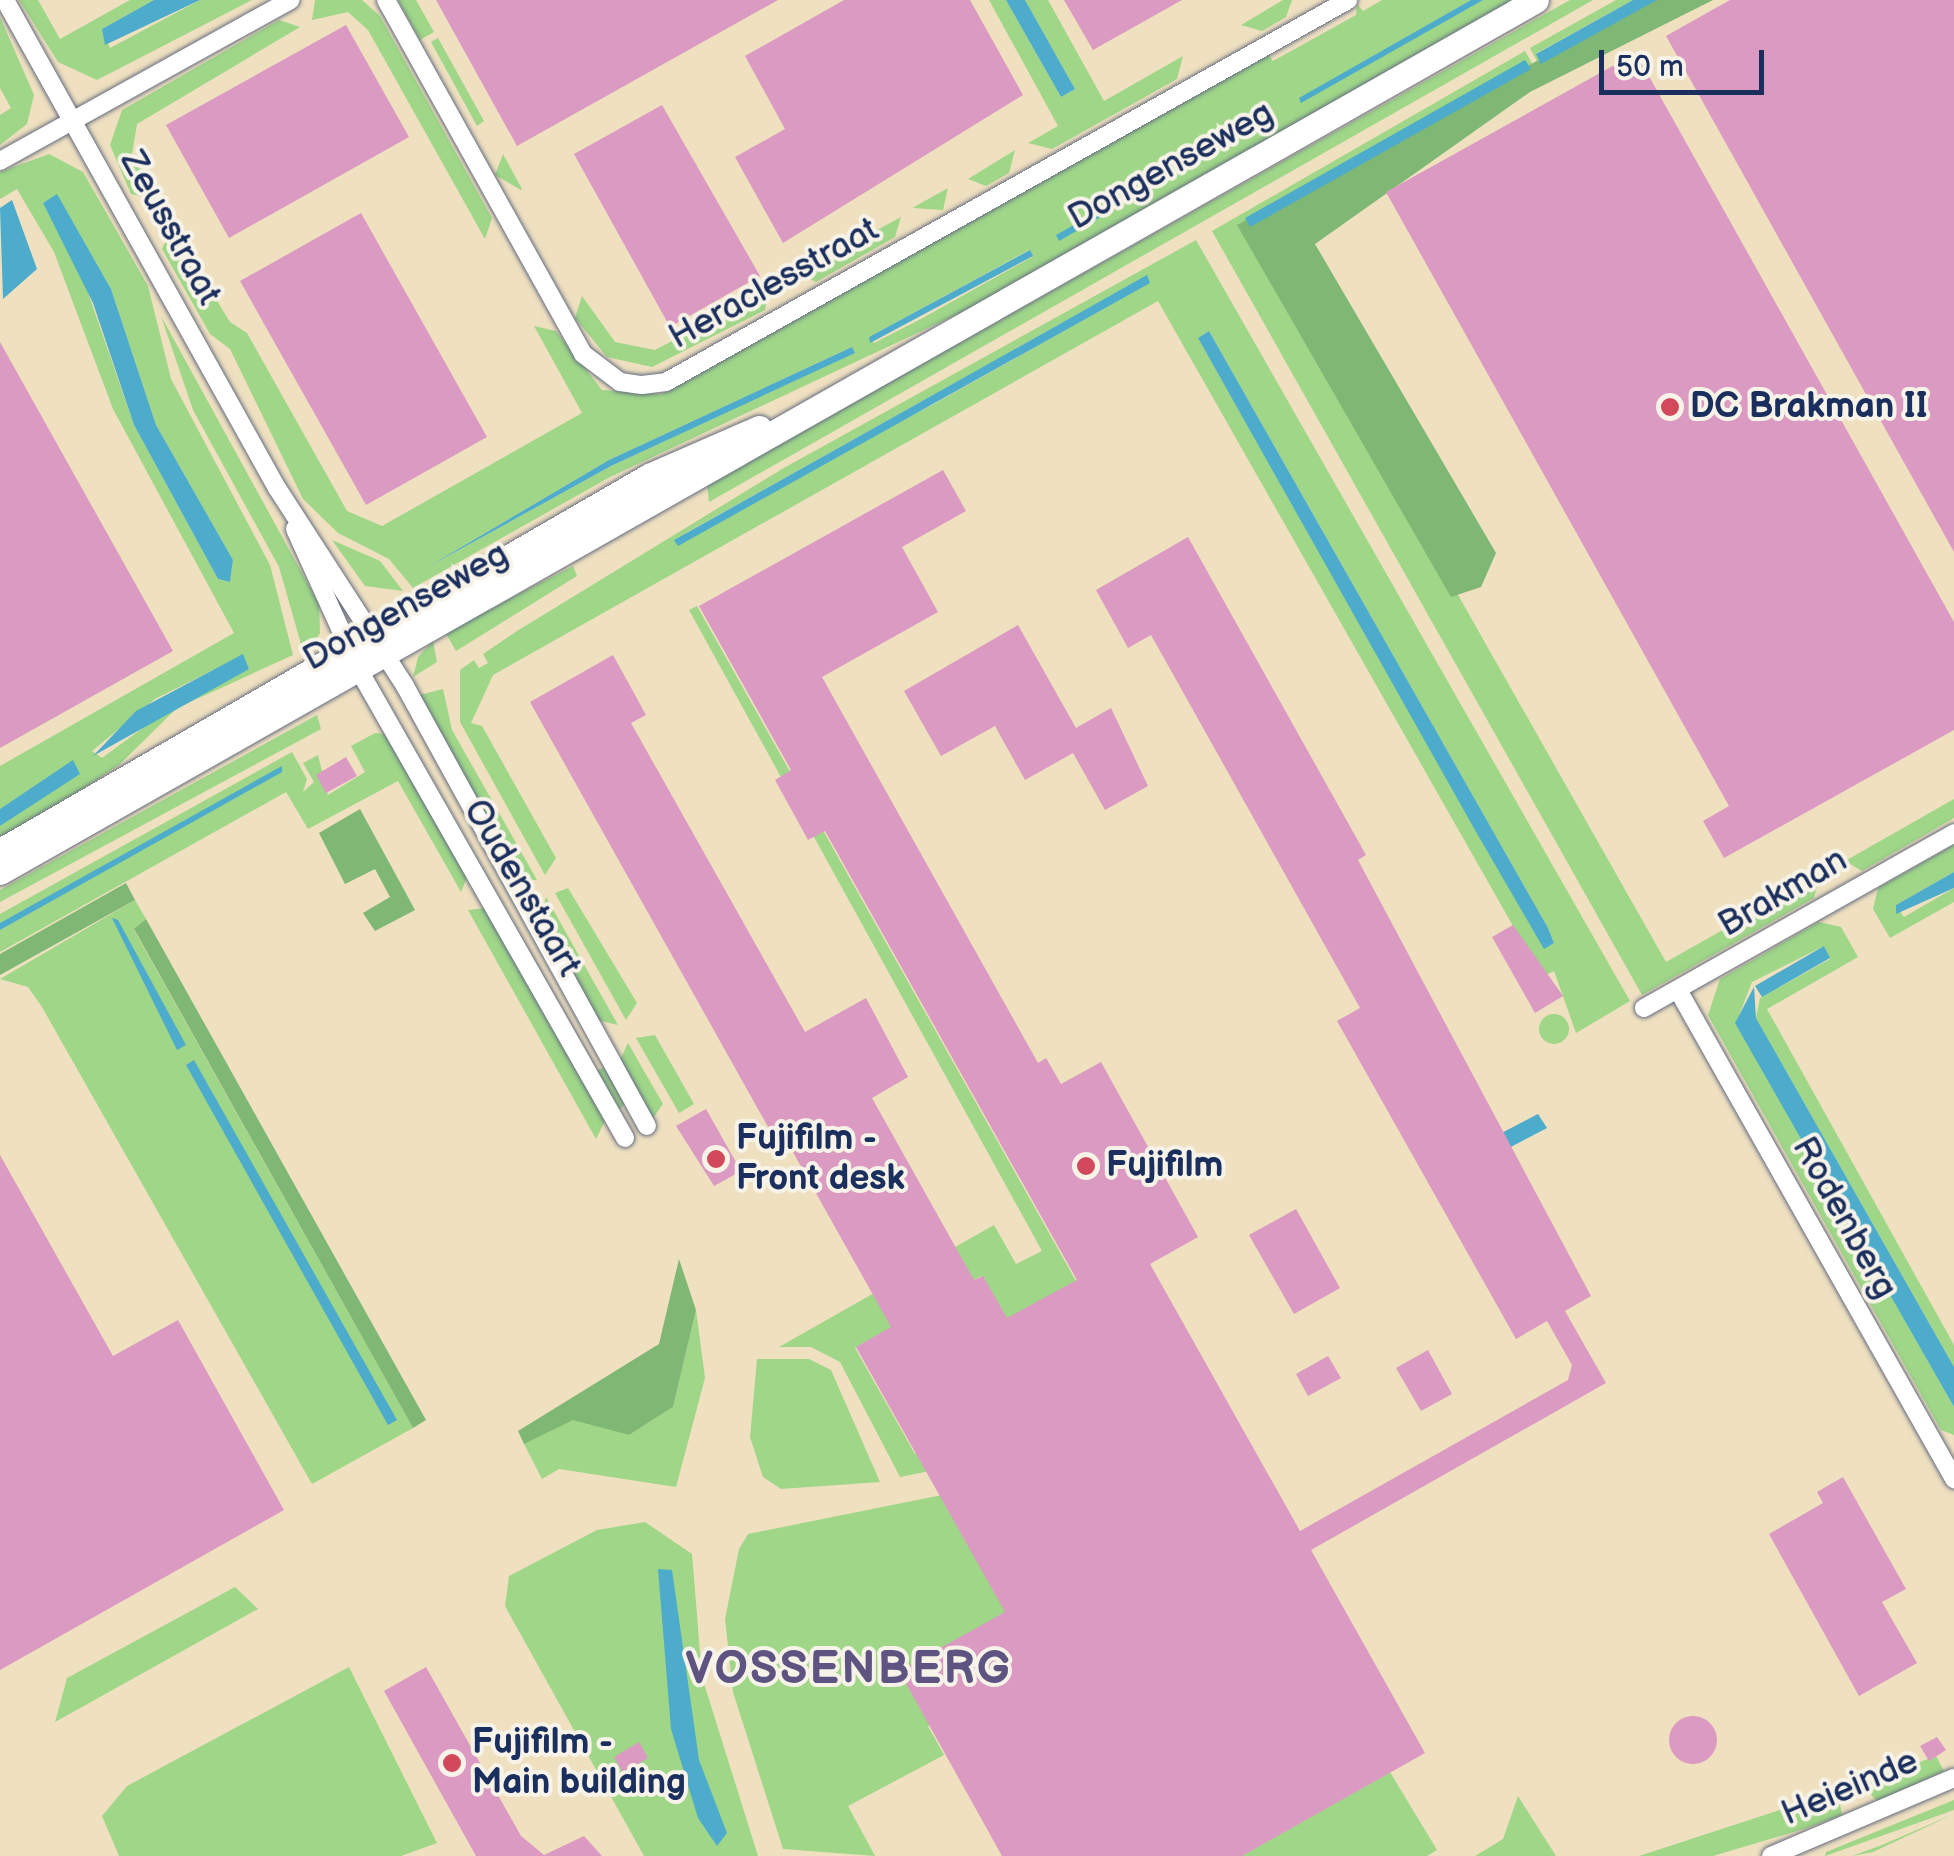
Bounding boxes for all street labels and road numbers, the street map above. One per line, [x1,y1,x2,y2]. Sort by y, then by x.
street label: Dongenseweg [1061,92,1281,240]
street label: Zeusstraat [111,144,229,312]
street label: Heraclesstraat [662,209,886,359]
street label: Dongenseweg [296,533,516,681]
street label: Oudenstaart [455,792,589,984]
street label: Brakman [1711,839,1855,947]
street label: Rodenberg [1782,1130,1906,1306]
street label: Heieinde [1776,1741,1924,1835]

